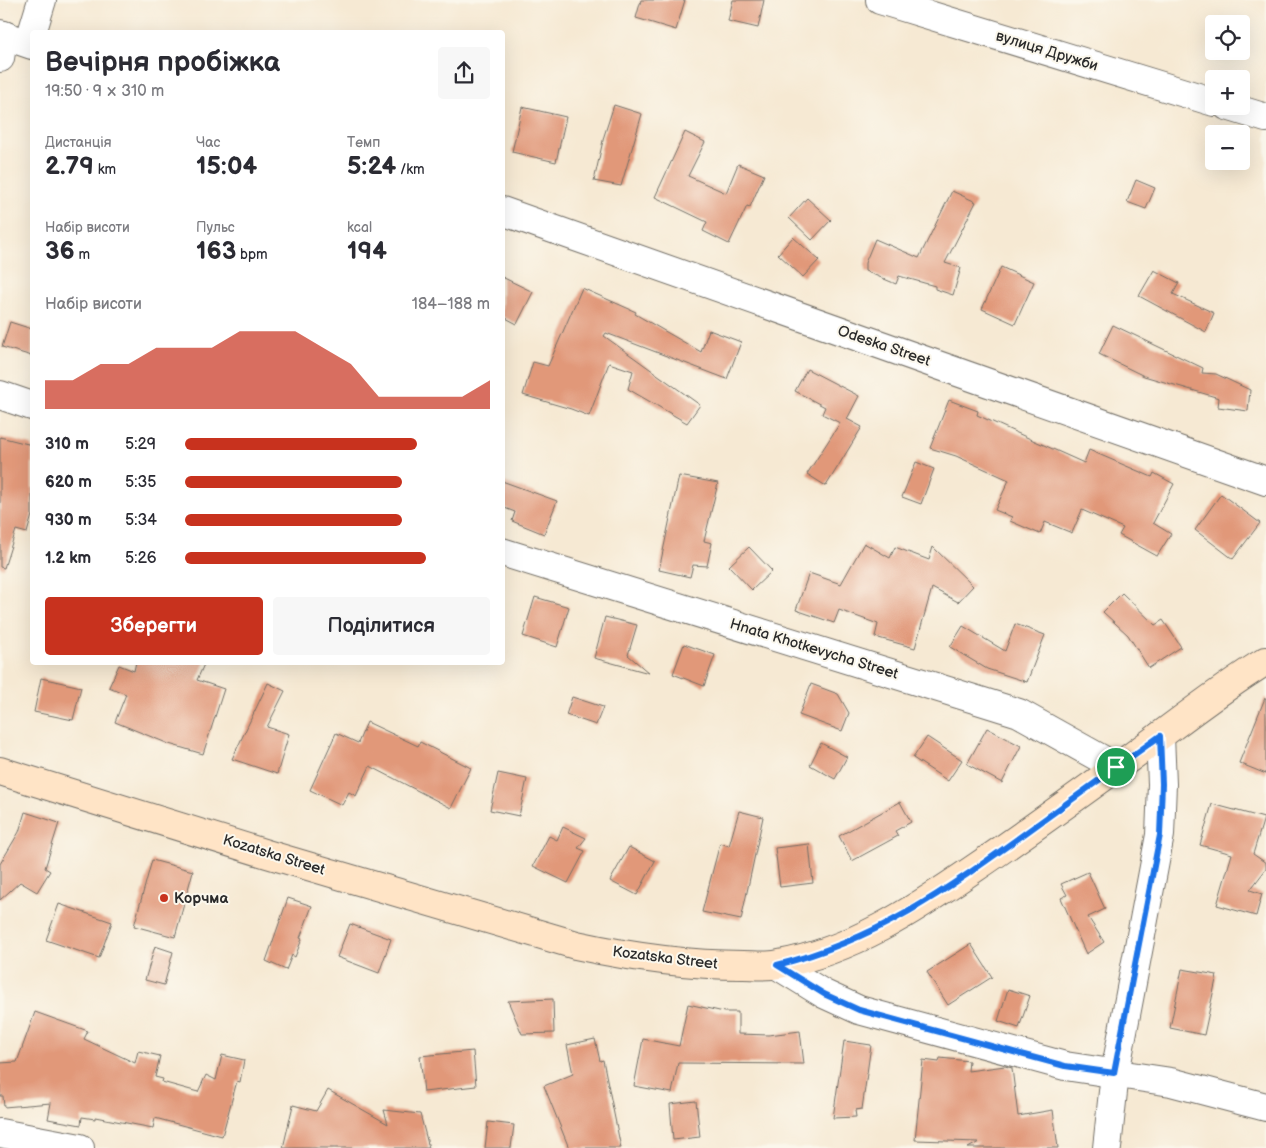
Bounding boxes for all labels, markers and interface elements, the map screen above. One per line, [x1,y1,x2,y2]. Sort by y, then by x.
map controls [1205,15,1250,170]
button: locate [1205,15,1250,60]
street label: вулиця Дружби [994,26,1100,76]
text: Вечірня пробіжка [45,46,280,79]
button: share [438,47,490,99]
button: + [1205,70,1250,115]
text: 19:50 · 9 × 310 m [45,82,164,101]
button: − [1205,125,1250,170]
text: Дистанція [45,134,112,151]
text: Час [196,134,220,151]
text: Темп [347,134,380,151]
text: 2.79 [45,151,94,182]
text: 15:04 [196,151,257,182]
text: 5:24 [347,151,396,182]
text: km [94,161,116,178]
text: /km [396,161,425,178]
text: Набір висоти [45,219,130,236]
text: Пульс [196,219,235,236]
text: kcal [347,219,372,236]
text: 36 [45,236,75,267]
text: 163 [196,236,236,267]
text: 194 [347,236,387,267]
text: m [75,246,90,263]
text: bpm [236,246,268,263]
text: Набір висоти [45,295,142,314]
text: 184–188 m [412,295,490,314]
street label: Odeska Street [835,321,933,371]
text: 310 m [45,435,89,454]
text: 5:29 [125,435,156,454]
text: 620 m [45,473,92,492]
text: 5:35 [125,473,156,492]
text: 930 m [45,511,92,530]
text: 5:34 [125,511,157,530]
text: 1.2 km [45,549,91,568]
text: 5:26 [125,549,157,568]
button: Зберегти [45,597,263,655]
button: Поділитися [273,597,490,655]
street label: Hnata Khotkevycha Street [728,614,901,684]
pin [1095,746,1137,788]
icon: arrive [1102,753,1130,781]
street label: Kozatska Street [221,830,328,880]
place label: Корчма [174,889,228,908]
marker: Корчма [158,892,170,904]
street label: Kozatska Street [611,942,719,974]

